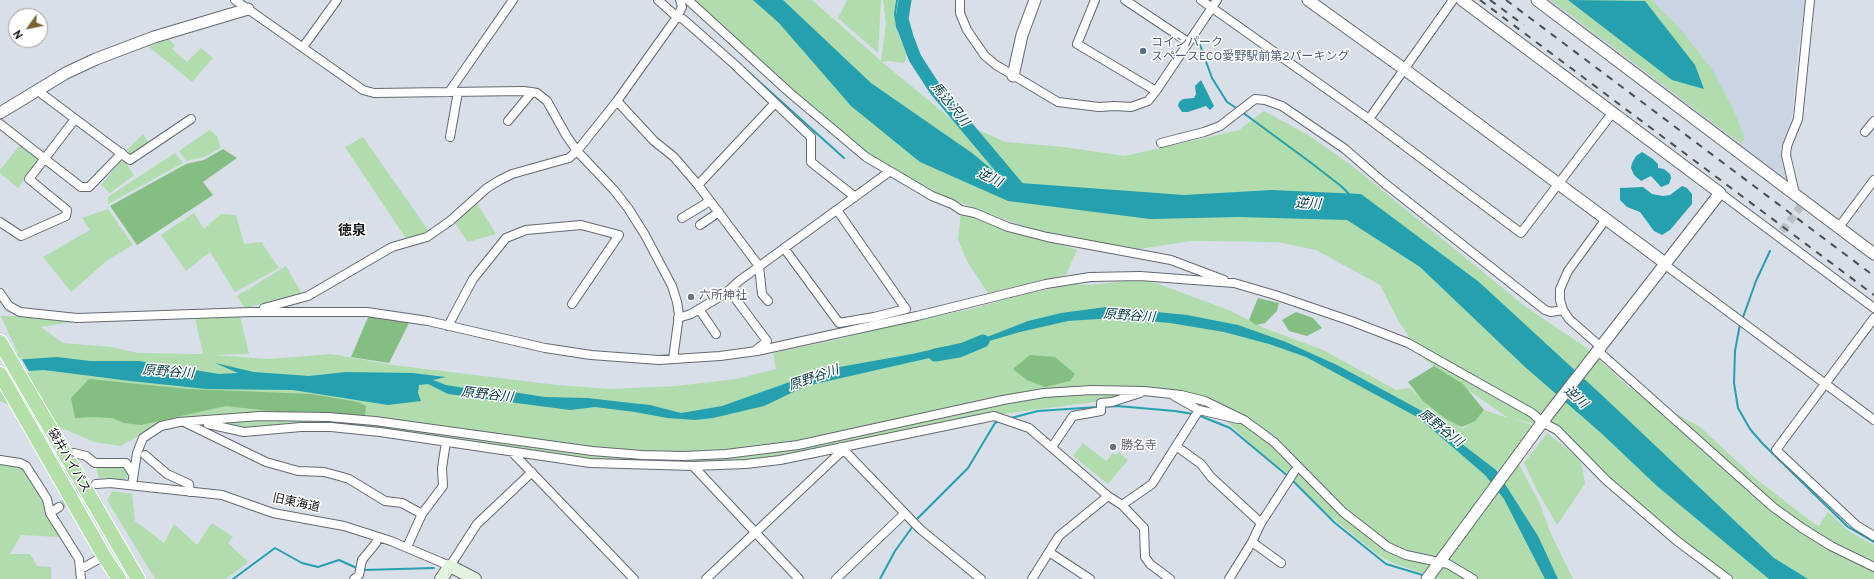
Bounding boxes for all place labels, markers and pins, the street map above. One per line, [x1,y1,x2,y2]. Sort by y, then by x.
place label: コインパーク スペースECO愛野駅前第2パーキング [1151,37,1349,65]
marker: コインパーク スペースECO愛野駅前第2パーキング [1138,46,1148,56]
place label: 六所神社 [699,290,747,304]
marker: 六所神社 [686,292,696,302]
place label: 勝名寺 [1121,440,1157,454]
marker: 勝名寺 [1108,442,1118,452]

